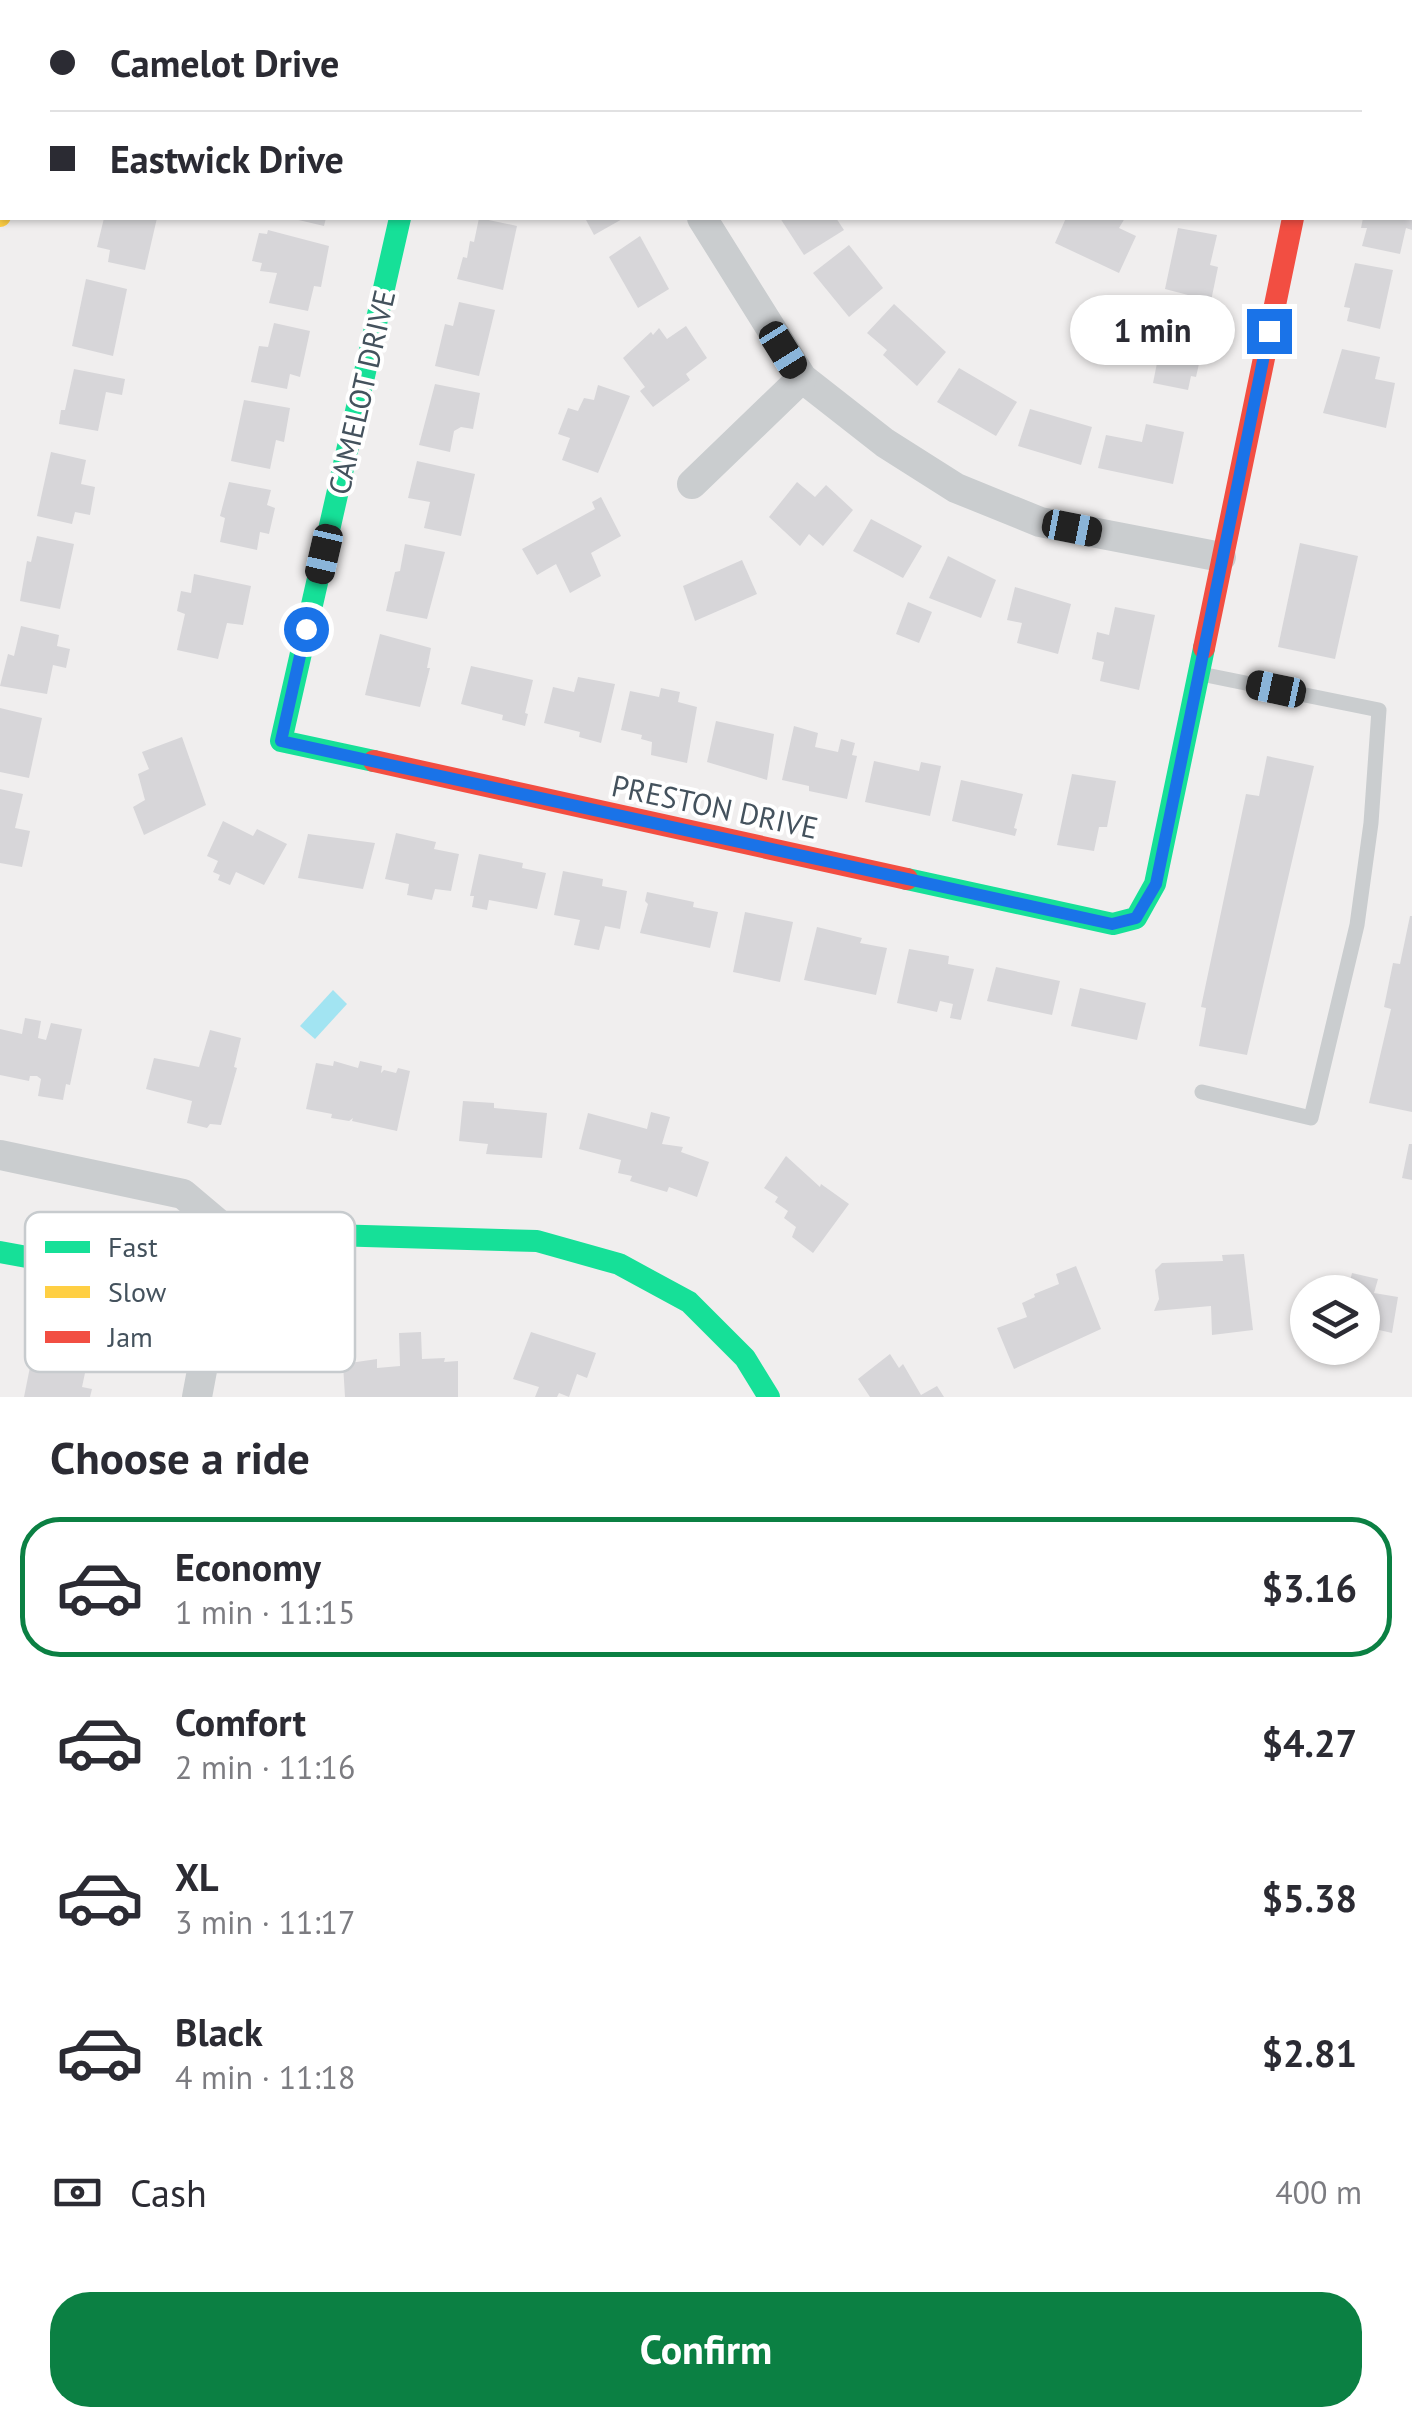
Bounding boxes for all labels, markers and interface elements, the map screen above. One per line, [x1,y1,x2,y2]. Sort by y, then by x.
text: Camelot Drive [110,38,339,87]
text: Eastwick Drive [110,134,344,183]
street label: CAMELOT DRIVE [318,286,404,498]
callout: 1 min [1069,296,1234,366]
text: 1 min [1113,309,1192,351]
route end [1247,309,1292,354]
car [754,317,812,383]
car [1040,508,1104,548]
car [303,521,345,587]
route start [284,607,329,652]
car [1244,668,1308,710]
street label: PRESTON DRIVE [608,765,822,847]
legend [25,1212,355,1372]
text: Fast [108,1228,158,1265]
text: Slow [108,1273,167,1310]
map controls [1290,1275,1380,1365]
button: layers [1290,1275,1380,1365]
text: Jam [107,1318,153,1355]
text: Choose a ride [50,1428,310,1486]
icon: car [55,1542,145,1632]
text: Economy [175,1542,321,1591]
text: $3.16 [1261,1563,1357,1612]
text: 1 min · 11:15 [175,1591,355,1633]
icon: car [55,1697,145,1787]
text: Comfort [175,1697,306,1746]
text: $4.27 [1261,1718,1357,1767]
text: 2 min · 11:16 [175,1746,355,1788]
icon: car [55,1852,145,1942]
text: XL [175,1852,219,1901]
text: $5.38 [1261,1873,1357,1922]
text: 3 min · 11:17 [175,1901,355,1943]
icon: car [55,2007,145,2097]
text: Black [175,2007,263,2056]
text: $2.81 [1261,2028,1357,2077]
text: 4 min · 11:18 [175,2056,355,2098]
icon: cash [50,2165,105,2220]
text: Cash [130,2168,207,2217]
text: 400 m [1275,2171,1362,2213]
button: Confirm [50,2292,1362,2407]

